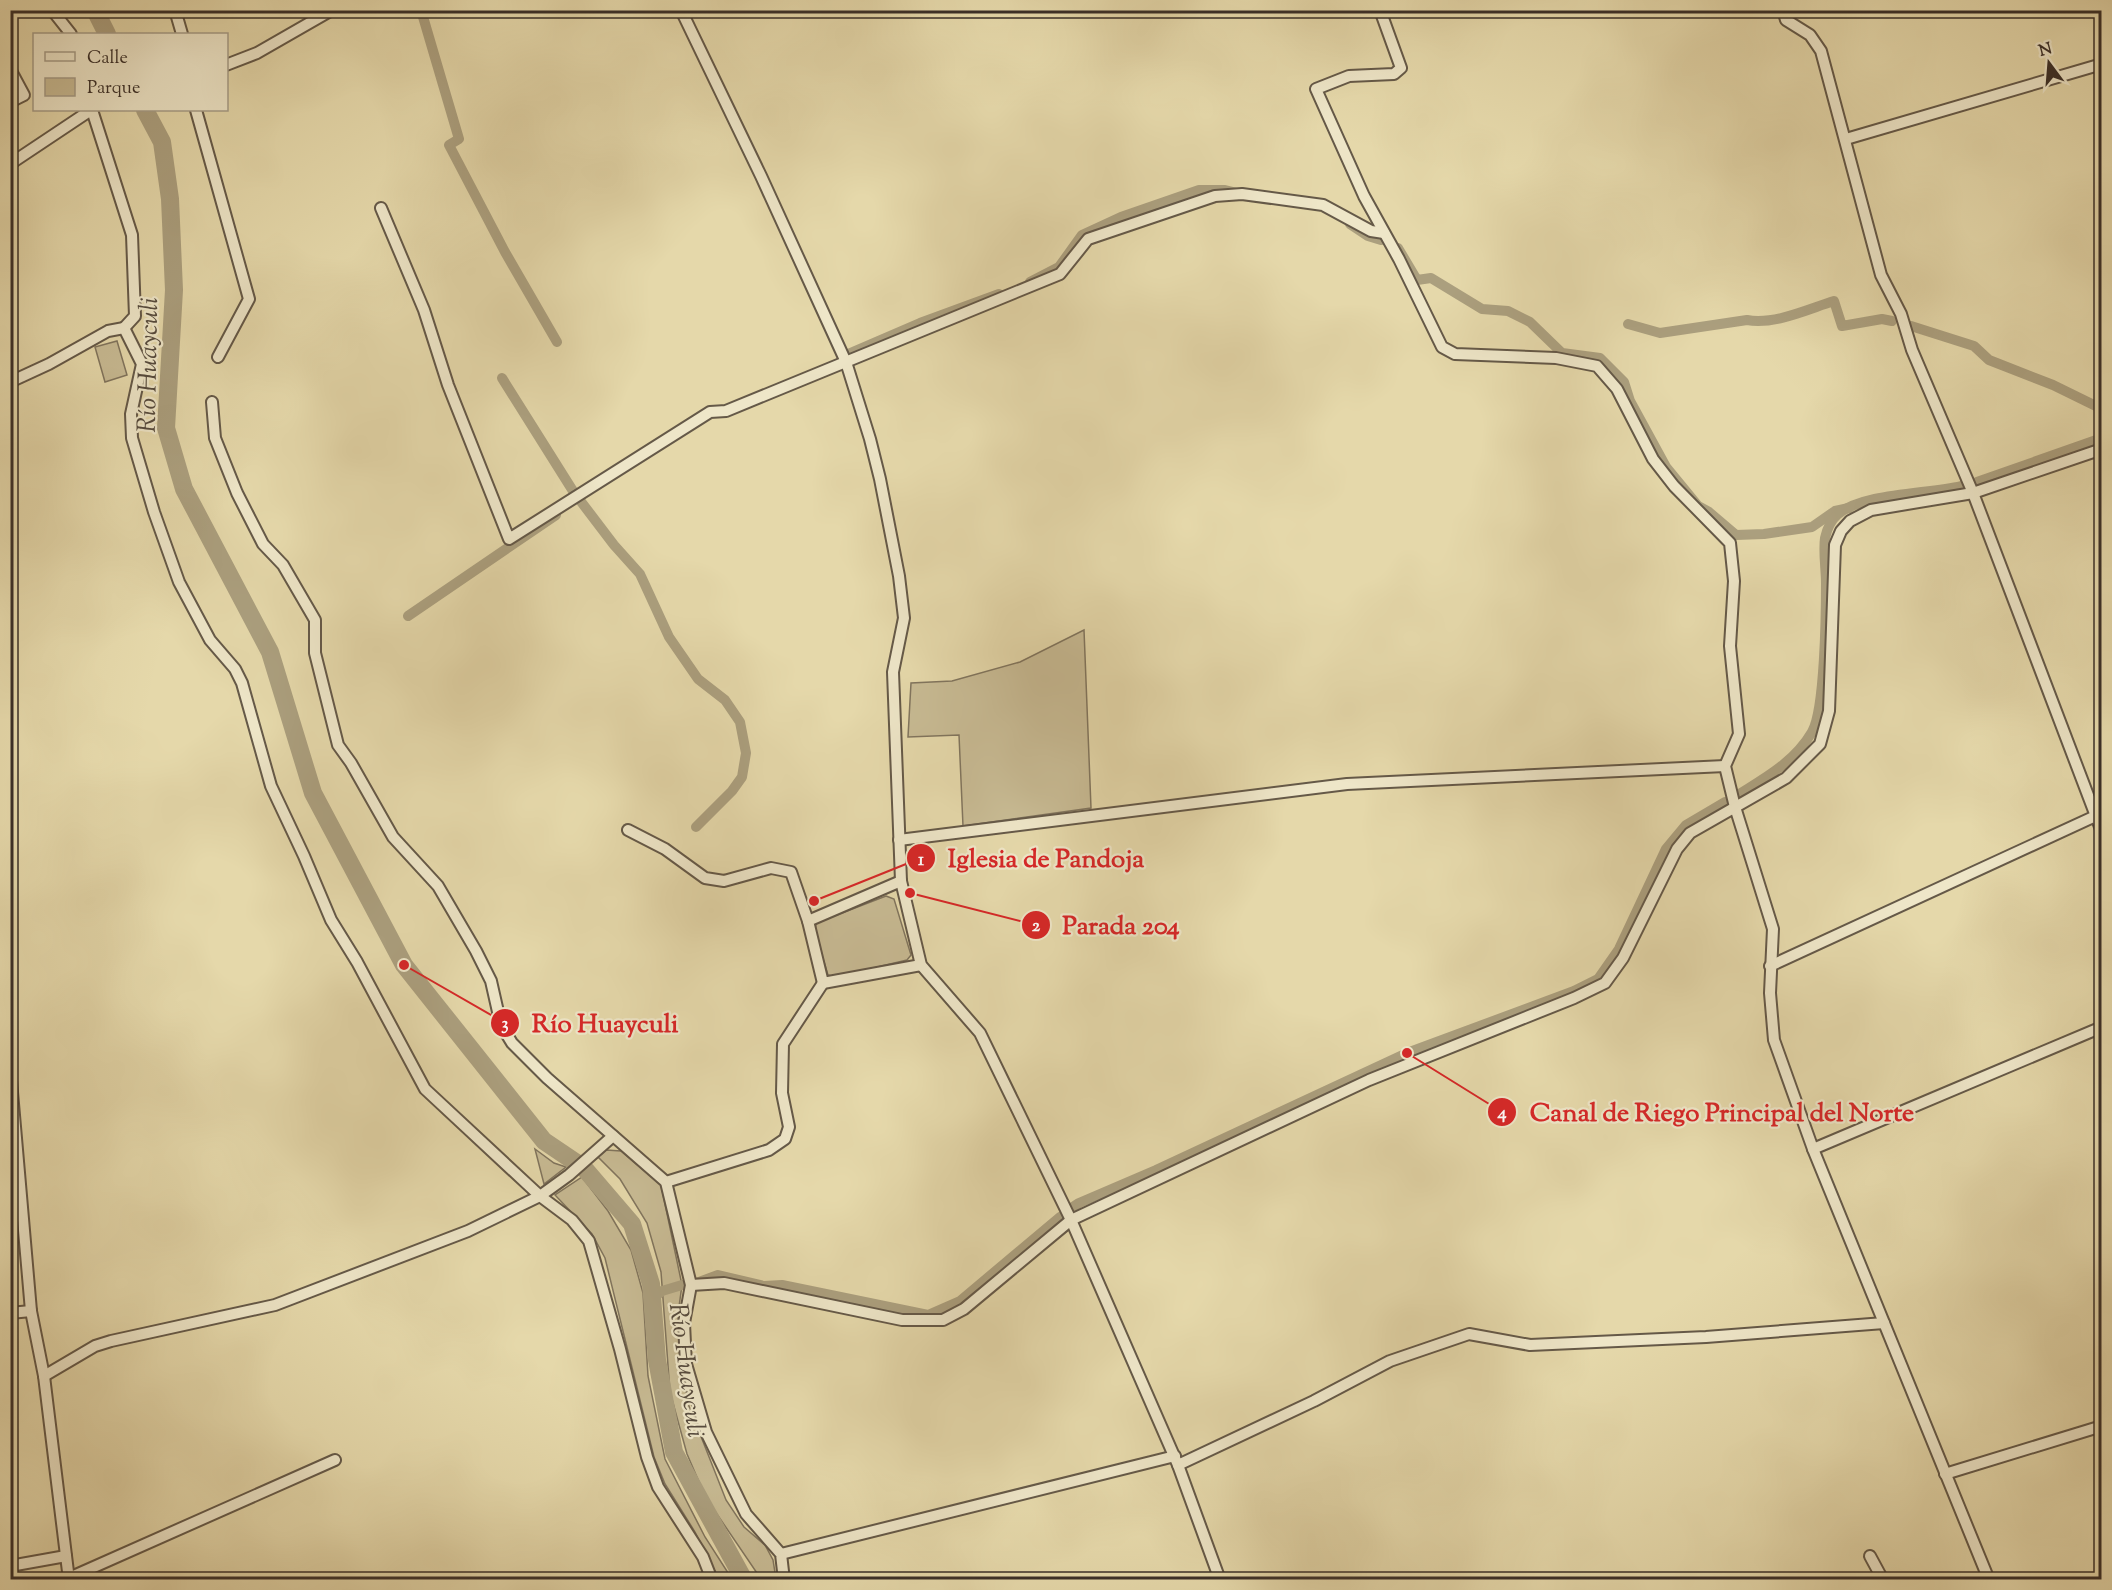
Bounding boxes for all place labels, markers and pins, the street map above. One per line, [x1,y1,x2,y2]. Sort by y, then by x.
callout: Iglesia de Pandoja [906,836,1156,880]
callout: Parada 204 [1021,903,1192,947]
callout: Río Huayculi [490,1001,691,1045]
callout: Canal de Riego Principal del Norte [1487,1090,1926,1134]

